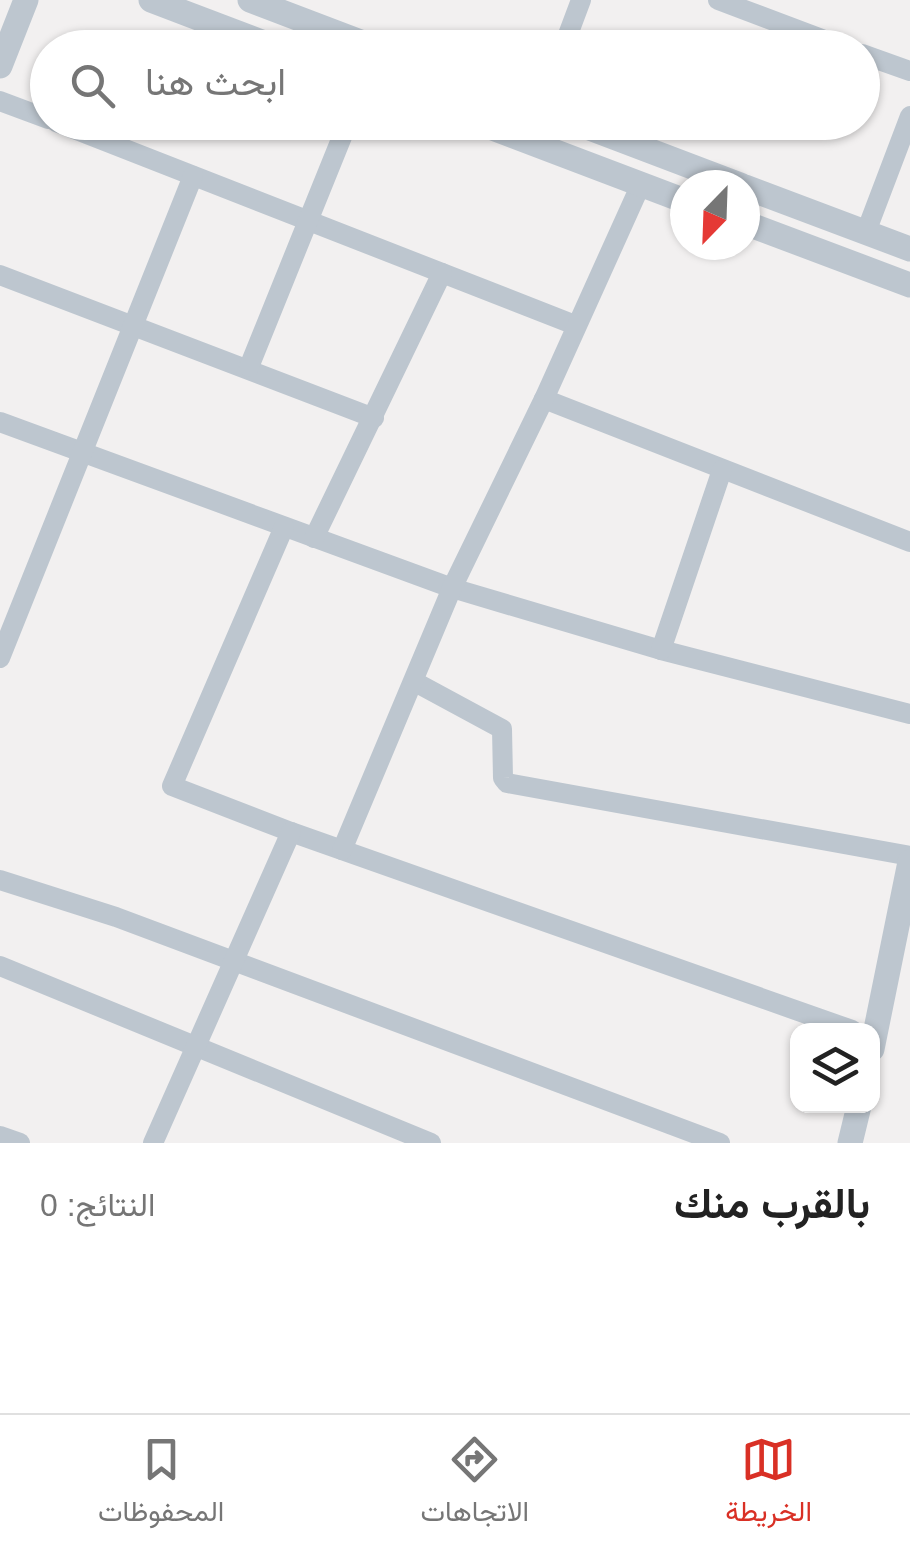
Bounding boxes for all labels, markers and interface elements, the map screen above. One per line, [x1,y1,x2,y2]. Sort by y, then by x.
search box [30,30,880,140]
icon: search [65,58,120,113]
text: ابحث هنا [145,61,286,103]
north arrow [670,170,760,260]
map controls [790,1023,880,1113]
button: layers [790,1023,880,1113]
text: بالقرب منك [674,1180,870,1227]
text: النتائج: 0 [40,1187,155,1223]
tab: المحفوظات [98,1432,224,1536]
tab: الاتجاهات [420,1432,529,1536]
tab: الخريطة [725,1432,812,1536]

